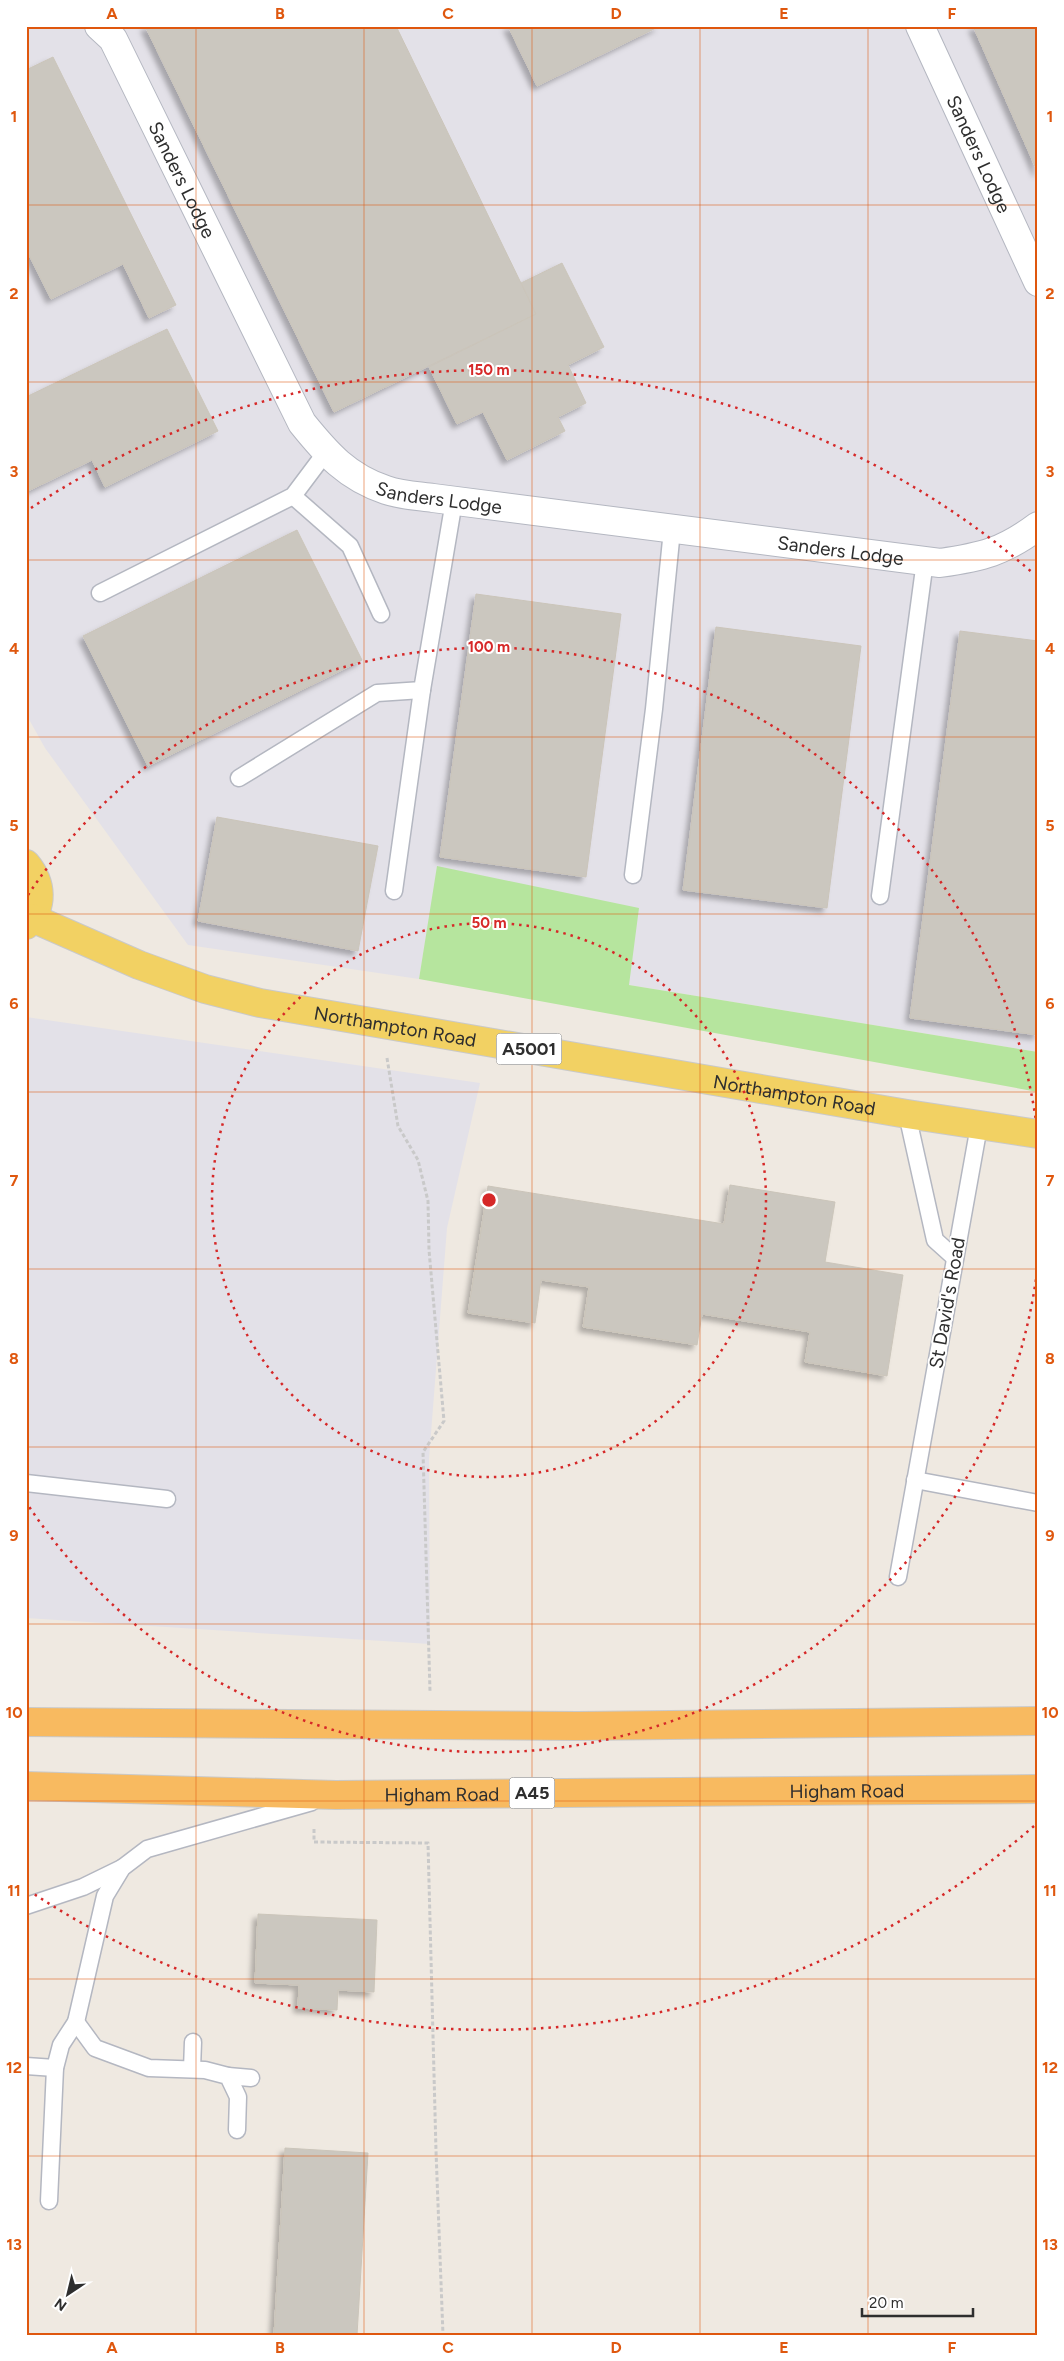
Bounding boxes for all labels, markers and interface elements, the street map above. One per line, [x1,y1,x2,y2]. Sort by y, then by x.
text: A [106,4,118,23]
text: B [275,4,285,23]
text: C [442,4,454,23]
text: D [610,4,622,23]
text: E [779,4,789,23]
text: F [948,4,957,23]
street label: Sanders Lodge [942,92,1016,217]
text: 1 [11,107,17,126]
text: 1 [1047,107,1053,126]
street label: Sanders Lodge [144,118,221,242]
text: 2 [9,284,19,303]
text: 2 [1045,284,1055,303]
text: 150 m [468,361,510,379]
text: 3 [10,462,19,481]
text: 3 [1046,462,1055,481]
street label: Sanders Lodge [373,476,503,518]
street label: Sanders Lodge [776,531,905,570]
text: 100 m [468,638,510,656]
text: 4 [9,639,19,658]
text: 4 [1045,639,1055,658]
text: 5 [9,816,19,835]
text: 5 [1045,816,1055,835]
text: 50 m [471,914,507,932]
text: 6 [9,994,19,1013]
text: 6 [1045,994,1055,1013]
street label: Northampton Road [312,1001,478,1051]
road number: A5001 [496,1034,562,1064]
street label: Northampton Road [711,1069,877,1120]
text: 7 [10,1171,19,1190]
text: 7 [1046,1171,1055,1190]
centre of rings [480,1191,498,1209]
street label: St David's Road [924,1236,970,1370]
text: 8 [9,1349,19,1368]
text: 8 [1045,1349,1055,1368]
text: 9 [9,1526,19,1545]
text: 9 [1045,1526,1055,1545]
text: 10 [5,1703,23,1722]
text: 10 [1041,1703,1059,1722]
road number: A45 [510,1778,554,1809]
street label: Higham Road [789,1779,904,1803]
street label: Higham Road [384,1782,499,1806]
text: 11 [7,1881,21,1900]
text: 11 [1043,1881,1057,1900]
text: 12 [6,2058,22,2077]
text: 12 [1042,2058,1058,2077]
text: 13 [6,2235,22,2254]
text: 13 [1042,2235,1058,2254]
north arrow [42,2268,92,2318]
scale bar [862,2286,973,2318]
text: N [52,2294,70,2314]
text: 20 m [869,2294,903,2312]
text: A [106,2338,118,2357]
text: B [275,2338,285,2357]
text: C [442,2338,454,2357]
text: D [610,2338,622,2357]
text: E [779,2338,789,2357]
text: F [948,2338,957,2357]

